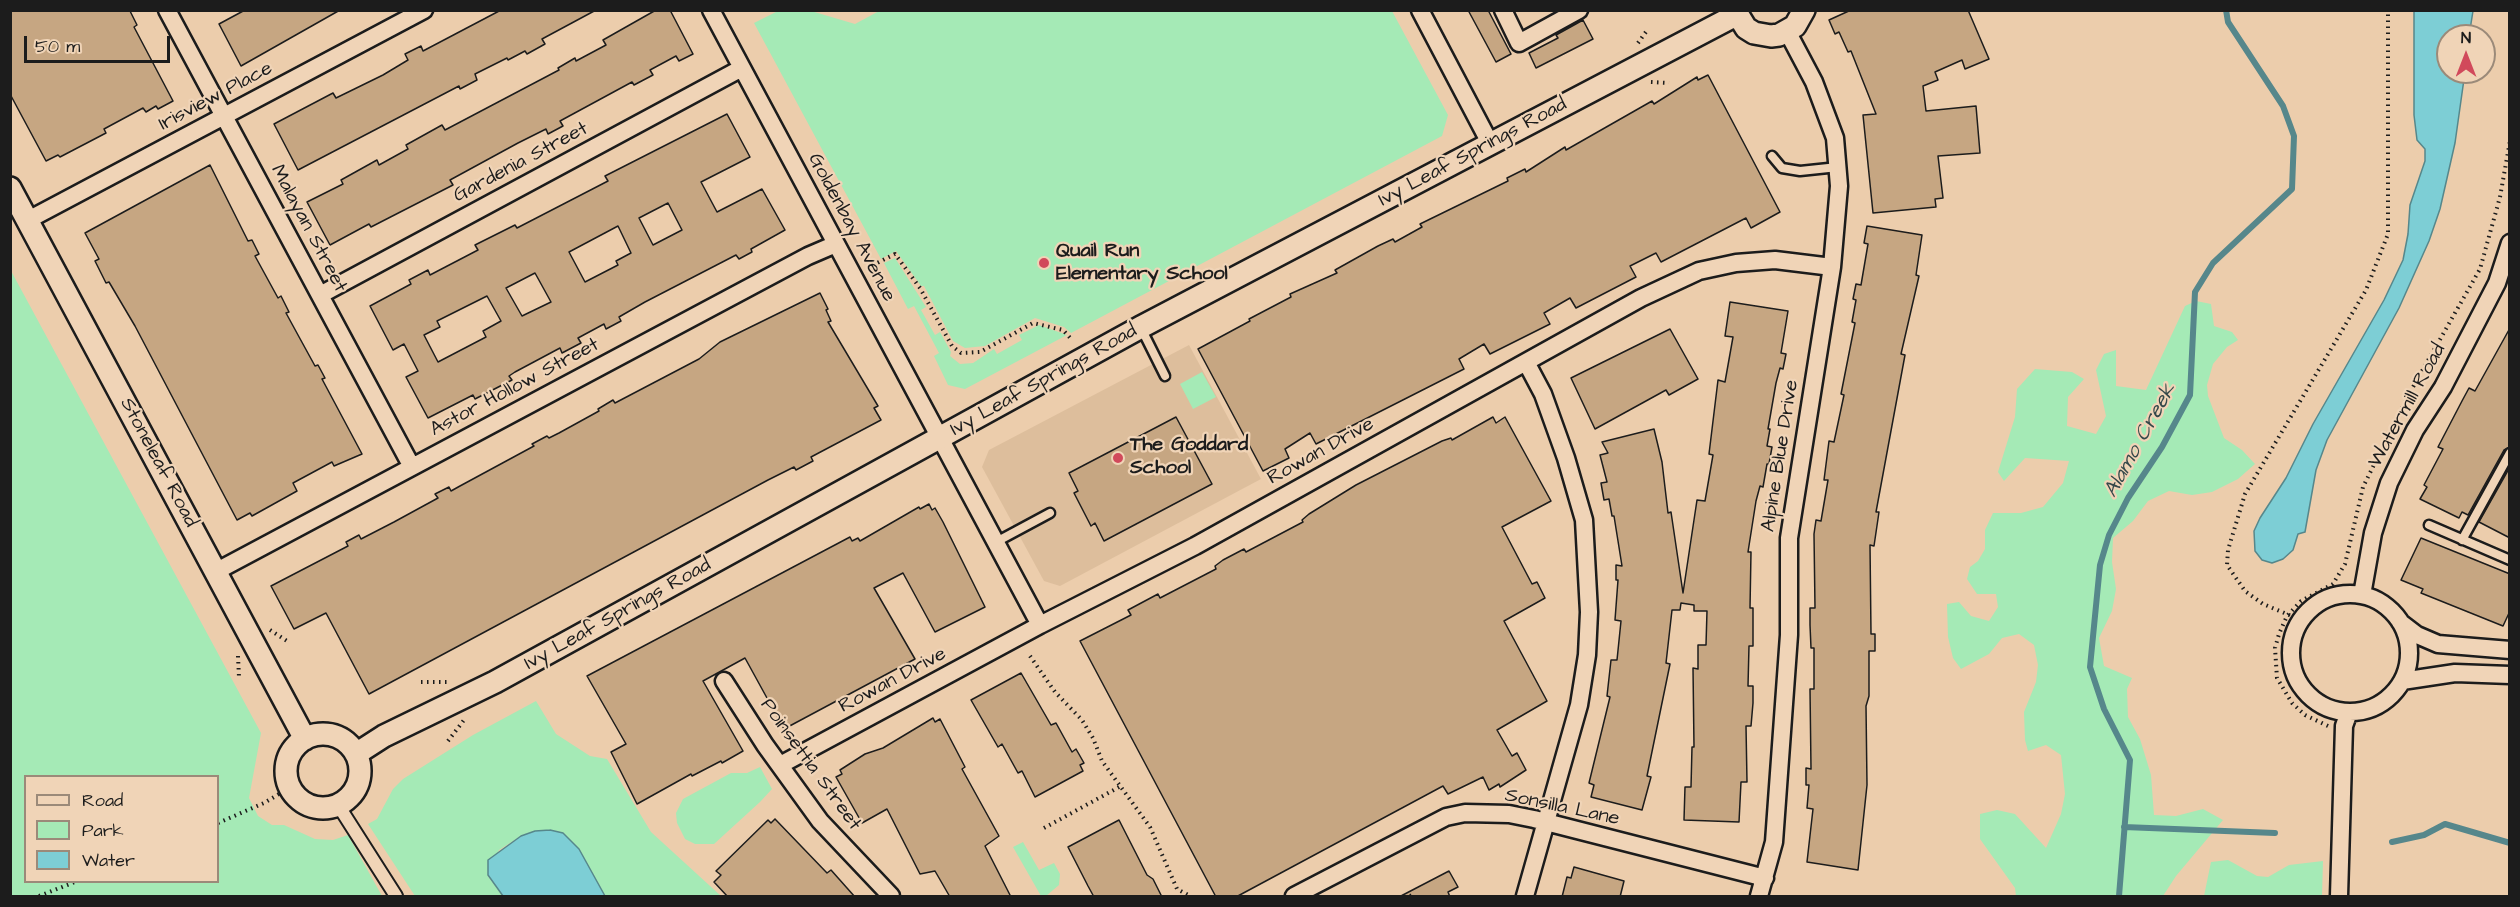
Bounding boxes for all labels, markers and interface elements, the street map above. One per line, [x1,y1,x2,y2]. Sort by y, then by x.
scale bar [27,24,172,62]
north arrow [2436,24,2496,84]
text: N [2461,27,2471,49]
text: 50 m [35,34,80,59]
street label: Irisview Place [155,57,277,137]
street label: Ivy Leaf Springs Road [1375,93,1571,213]
street label: Gardenia Street [450,117,592,209]
street label: Goldenbay Avenue [802,150,900,306]
street label: Malayan Street [264,161,352,297]
place label: Quail Run Elementary School [1056,240,1228,287]
marker: Quail Run Elementary School [1037,256,1051,270]
street label: Ivy Leaf Springs Road [947,320,1141,442]
street label: Astor Hollow Street [426,333,604,443]
street label: Watermill Road [2364,340,2452,472]
street label: Alpine Blue Drive [1757,378,1805,534]
water label: Alamo Creek [2099,380,2183,502]
street label: Stoneleaf Road [114,394,202,532]
street label: Rowan Drive [1264,413,1378,491]
place label: The Goddard School [1130,434,1248,481]
marker: The Goddard School [1111,451,1125,465]
street label: Ivy Leaf Springs Road [521,554,715,676]
street label: Rowan Drive [835,643,951,719]
street label: Poinsettia Street [754,694,866,836]
legend [24,775,219,883]
street label: Sonsilla Lane [1503,784,1621,832]
text: Road [82,788,123,813]
text: Park [82,818,124,843]
text: Water [82,848,135,873]

